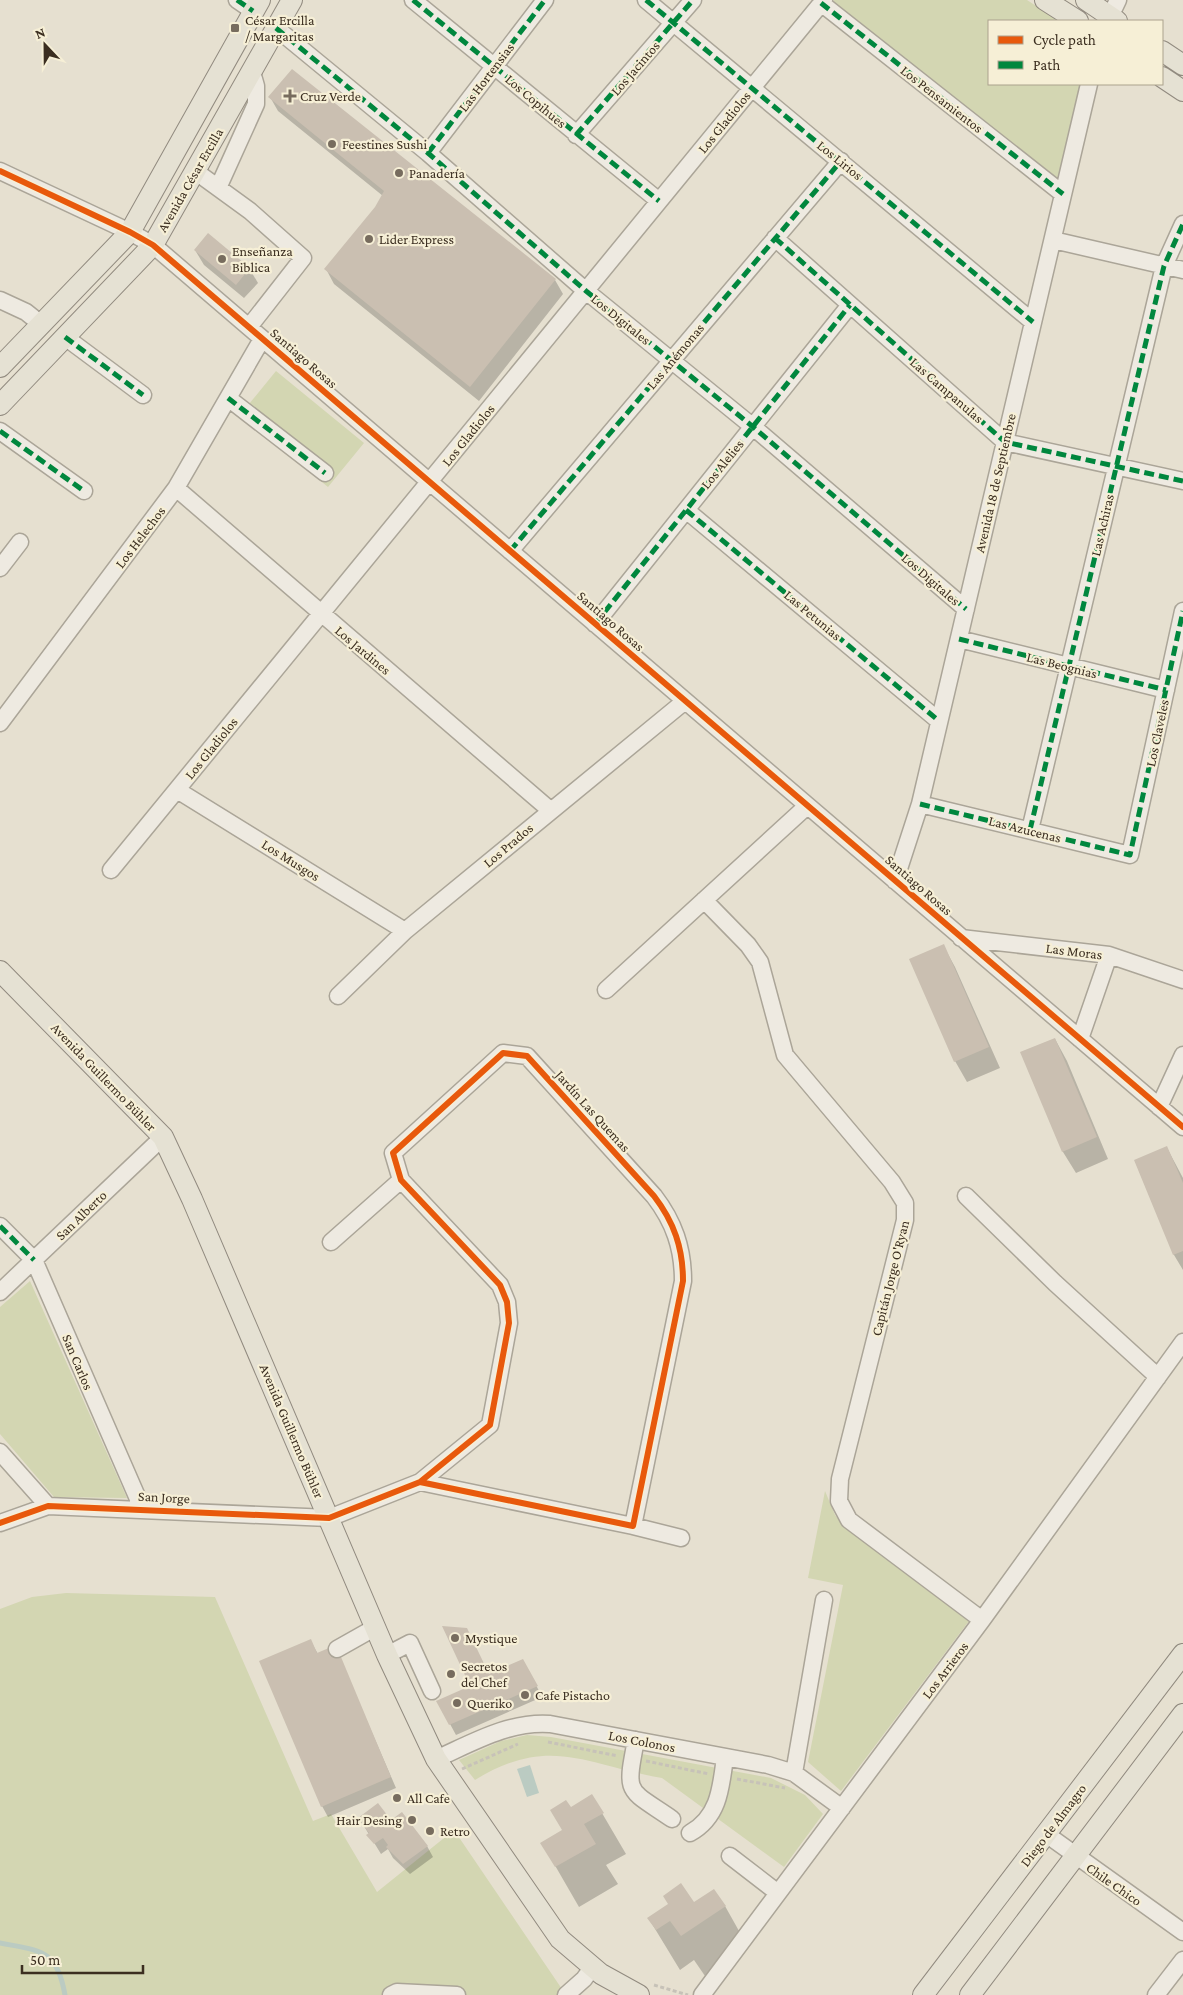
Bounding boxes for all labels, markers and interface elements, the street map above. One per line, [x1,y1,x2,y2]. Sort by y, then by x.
place label: César Ercilla / Margaritas [245,12,315,44]
north arrow [20,20,70,70]
legend [988,20,1163,85]
marker: César Ercilla / Margaritas [229,22,241,34]
text: N [33,24,48,42]
text: Cycle path [1033,32,1096,49]
street label: Los Jacintos [607,38,663,98]
street label: Las Hortensias [455,39,517,115]
text: Path [1033,57,1060,73]
street label: Los Pensamientos [898,62,986,136]
street label: Los Copihues [502,71,570,131]
place label: Cruz Verde [300,88,361,104]
street label: Los Gladiolos [694,88,754,156]
marker: Cruz Verde [284,90,296,102]
street label: Avenida César Ercilla [154,125,227,235]
place label: Feestines Sushi [342,136,427,152]
street label: Los Lirios [814,137,866,183]
marker: Feestines Sushi [326,138,338,150]
place label: Panadería [409,165,465,181]
marker: Panadería [393,167,405,179]
place label: Lider Express [379,231,454,247]
marker: Lider Express [363,233,375,245]
place label: Enseñanza Biblica [232,243,293,275]
marker: Enseñanza Biblica [216,253,228,265]
street label: Los Digitales [588,290,654,348]
street label: Las Anémonas [643,320,707,392]
street label: Santiago Rosas [267,325,341,391]
street label: Las Campanulas [907,354,987,426]
street label: Los Gladiolos [438,401,498,469]
street label: Avenida 18 de Septiembre [971,412,1019,554]
street label: Los Alelies [697,436,747,492]
street label: Las Achiras [1087,492,1117,558]
street label: Los Helechos [112,503,168,571]
street label: Los Digitales [899,549,963,609]
street label: Las Petunias [781,586,845,644]
street label: Santiago Rosas [574,588,648,654]
street label: Los Jardines [332,622,394,678]
street label: Las Beognias [1025,648,1099,682]
street label: Los Claveles [1142,698,1172,768]
street label: Los Gladiolos [181,714,241,782]
street label: Las Azucenas [987,812,1063,846]
street label: Los Prados [480,820,536,870]
street label: Los Musgos [259,836,323,884]
street label: Santiago Rosas [882,852,956,918]
street label: Las Moras [1045,940,1103,962]
street label: Avenida Guillermo Bühler [48,1019,160,1135]
street label: Jardín Las Quemas [551,1065,634,1155]
street label: San Alberto [52,1187,110,1243]
street label: Capitán Jorge O'Ryan [868,1218,912,1337]
street label: San Carlos [59,1332,97,1392]
street label: Avenida Guillermo Bühler [256,1361,328,1501]
street label: San Jorge [138,1488,190,1506]
place label: Mystique [465,1630,518,1646]
marker: Mystique [449,1632,461,1644]
street label: Los Arrieros [918,1638,972,1702]
place label: Secretos del Chef [461,1658,508,1690]
marker: Secretos del Chef [445,1668,457,1680]
place label: Cafe Pistacho [535,1687,610,1703]
marker: Cafe Pistacho [519,1689,531,1701]
place label: Queriko [467,1695,512,1711]
marker: Queriko [451,1697,463,1709]
street label: Los Colonos [607,1727,677,1755]
street label: Diego de Almagro [1017,1780,1089,1869]
place label: All Cafe [407,1790,450,1806]
marker: All Cafe [391,1792,403,1804]
place label: Hair Desing [336,1812,402,1828]
marker: Hair Desing [406,1814,418,1826]
place label: Retro [440,1823,470,1839]
marker: Retro [424,1825,436,1837]
street label: Chile Chico [1083,1859,1145,1909]
scale bar [22,1942,144,1974]
text: 50 m [30,1952,60,1968]

